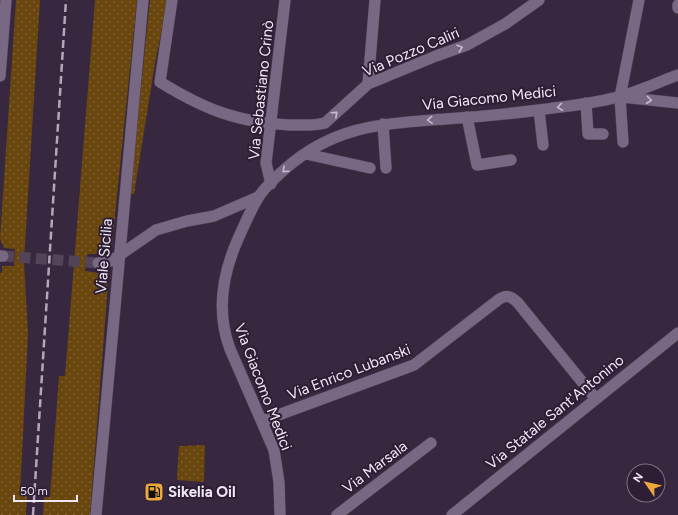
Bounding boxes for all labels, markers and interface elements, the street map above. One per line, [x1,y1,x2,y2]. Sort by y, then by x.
street label: Via Sebastiano Crinò [245,19,277,161]
street label: Via Pozzo Caliri [360,24,462,80]
one-way arrow [456,44,463,52]
street label: Via Giacomo Medici [421,82,557,114]
one-way arrow [646,95,652,104]
one-way arrow [557,102,563,111]
one-way arrow [330,112,338,119]
one-way arrow [427,115,433,124]
one-way arrow [282,165,289,172]
street label: Viale Sicilia [92,218,116,294]
street label: Via Giacomo Medici [230,321,296,453]
street label: Via Enrico Lubanski [285,340,413,404]
street label: Via Statale Sant'Antonino [483,351,628,473]
street label: Via Marsala [339,437,411,497]
north arrow [626,463,666,503]
text: N [630,471,646,485]
scale bar [14,477,77,503]
fuel station icon: Sikelia Oil [143,481,165,503]
place label: Sikelia Oil [168,483,236,501]
text: 50 m [20,484,48,498]

